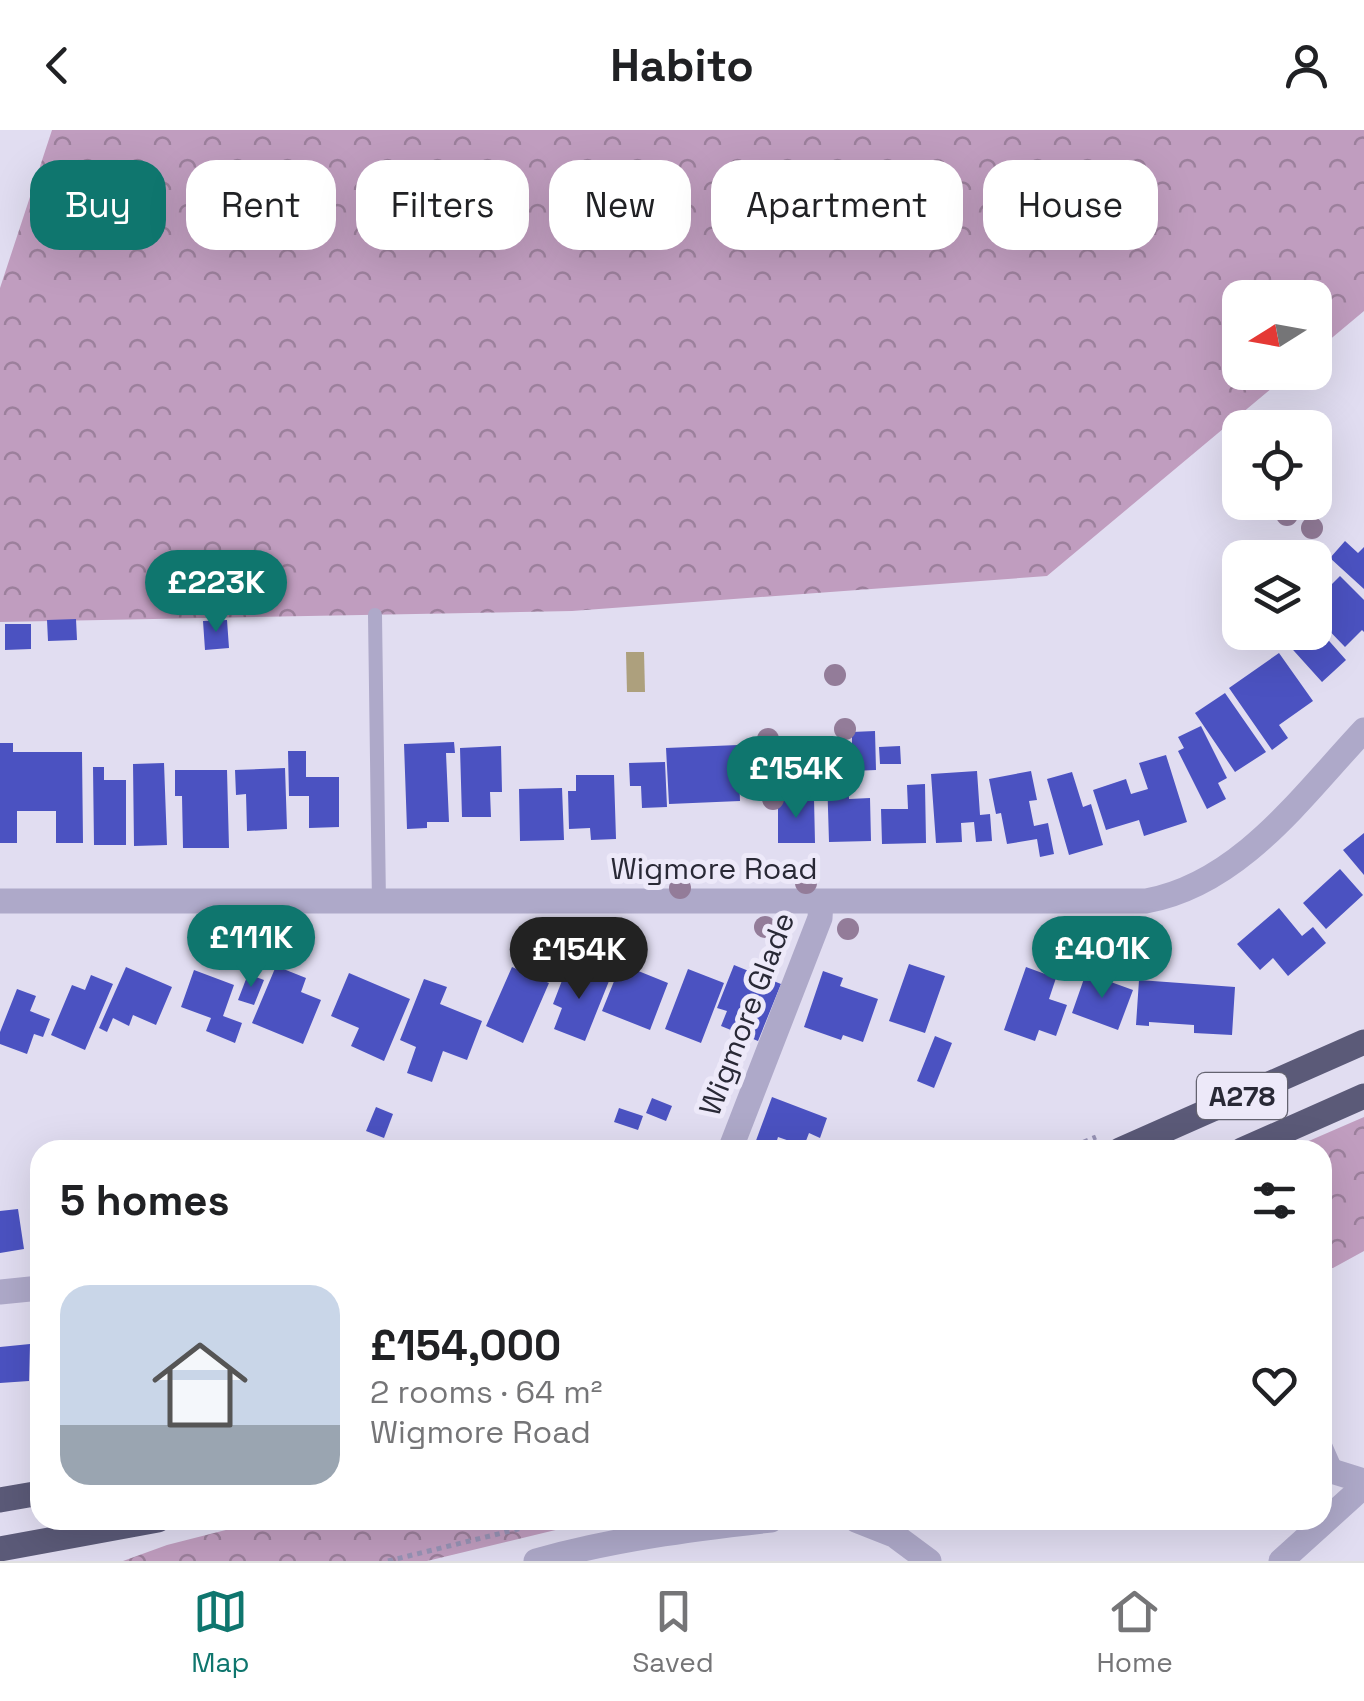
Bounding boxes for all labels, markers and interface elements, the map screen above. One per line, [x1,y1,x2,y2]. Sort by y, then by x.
text: Habito [610,37,754,94]
icon: back [30,38,85,93]
icon: person [1279,38,1334,93]
chip: Buy [30,160,166,250]
chip: Rent [186,160,336,250]
chip: Filters [356,160,529,250]
chip: New [549,160,691,250]
chip: Apartment [711,160,963,250]
chip: House [983,160,1158,250]
north arrow [1222,280,1332,390]
map controls [1222,280,1332,650]
button: locate [1222,410,1332,520]
button: layers [1222,540,1332,650]
pin: £223K [146,550,286,635]
text: £223K [167,562,265,602]
pin: £154K [726,736,866,821]
text: £154K [749,748,843,788]
street label: Wigmore Road [610,849,818,888]
pin: £111K [181,905,321,990]
street label: Wigmore Glade [690,907,803,1121]
pin: £401K [1032,916,1172,1001]
text: £111K [209,917,293,957]
pin: £154K [509,917,649,1002]
text: £401K [1054,928,1150,968]
text: £154K [532,929,626,969]
road number: A278 [1197,1073,1287,1119]
icon: filters [1247,1173,1302,1228]
text: 5 homes [60,1174,230,1227]
text: £154,000 [370,1319,561,1372]
icon: home [140,1325,260,1445]
icon: heart [1247,1358,1302,1413]
text: 2 rooms · 64 m² [370,1372,602,1412]
text: Wigmore Road [370,1412,591,1452]
tab: Map [191,1584,250,1680]
tab: Saved [632,1584,714,1680]
tab: Home [1096,1584,1173,1680]

